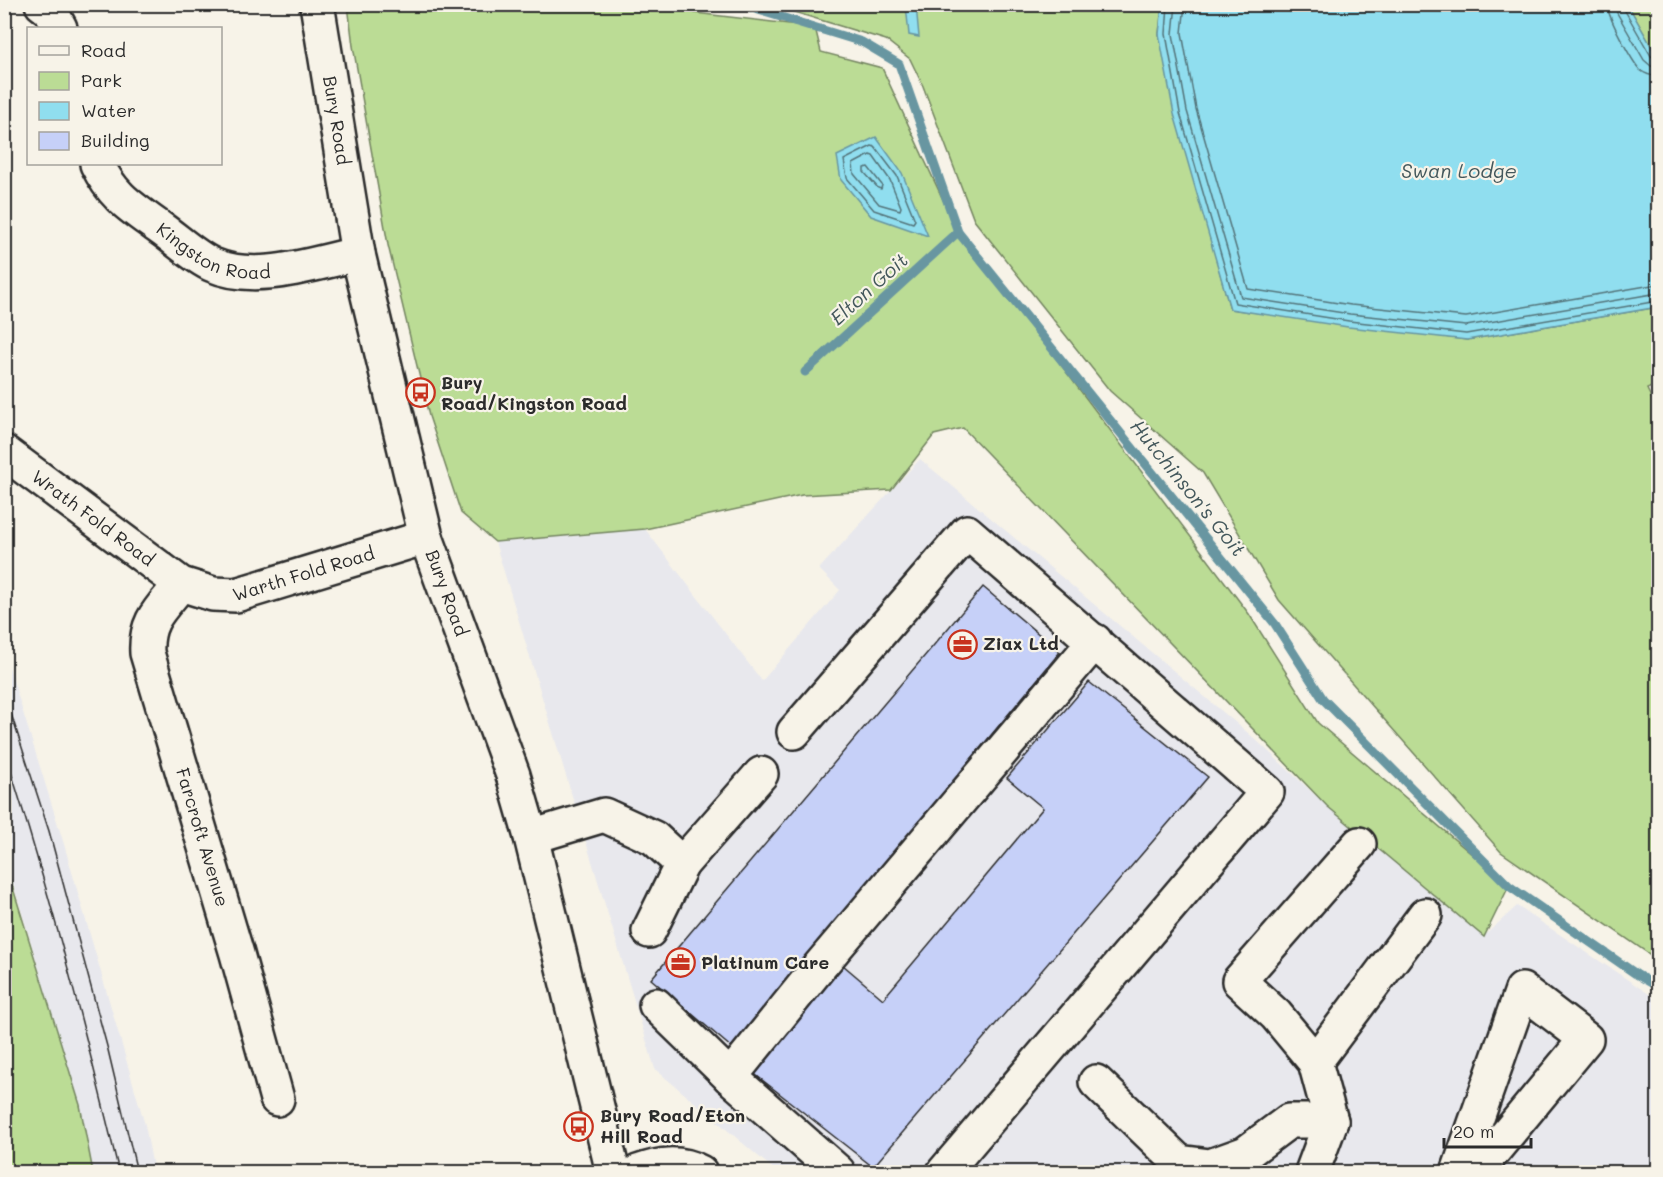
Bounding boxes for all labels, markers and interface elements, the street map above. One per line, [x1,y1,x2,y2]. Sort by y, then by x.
legend [27,27,222,165]
text: Road [81,38,126,62]
text: Park [81,68,122,92]
street label: Bury Road [318,74,356,167]
text: Water [81,98,136,122]
text: Building [81,128,149,152]
water label: Swan Lodge [1401,157,1517,183]
street label: Kingston Road [152,216,271,284]
water label: Elton Goit [824,246,913,330]
place label: Bury Road/Kingston Road [441,370,627,415]
bus stop icon: Bury Road/Kingston Road [404,377,436,409]
water label: Hutchinson's Goit [1125,414,1252,561]
street label: Wrath Fold Road [27,464,160,571]
street label: Warth Fold Road [229,540,377,606]
street label: Bury Road [421,546,474,639]
office icon: Ziax Ltd [946,628,978,660]
place label: Ziax Ltd [983,631,1059,655]
street label: Farcroft Avenue [171,765,235,909]
office icon: Platinum Care [664,947,696,979]
place label: Platinum Care [701,950,829,974]
place label: Bury Road/Eton Hill Road [600,1103,745,1148]
bus stop icon: Bury Road/Eton Hill Road [563,1110,595,1142]
scale bar [1444,1111,1531,1149]
text: 20 m [1453,1119,1494,1143]

